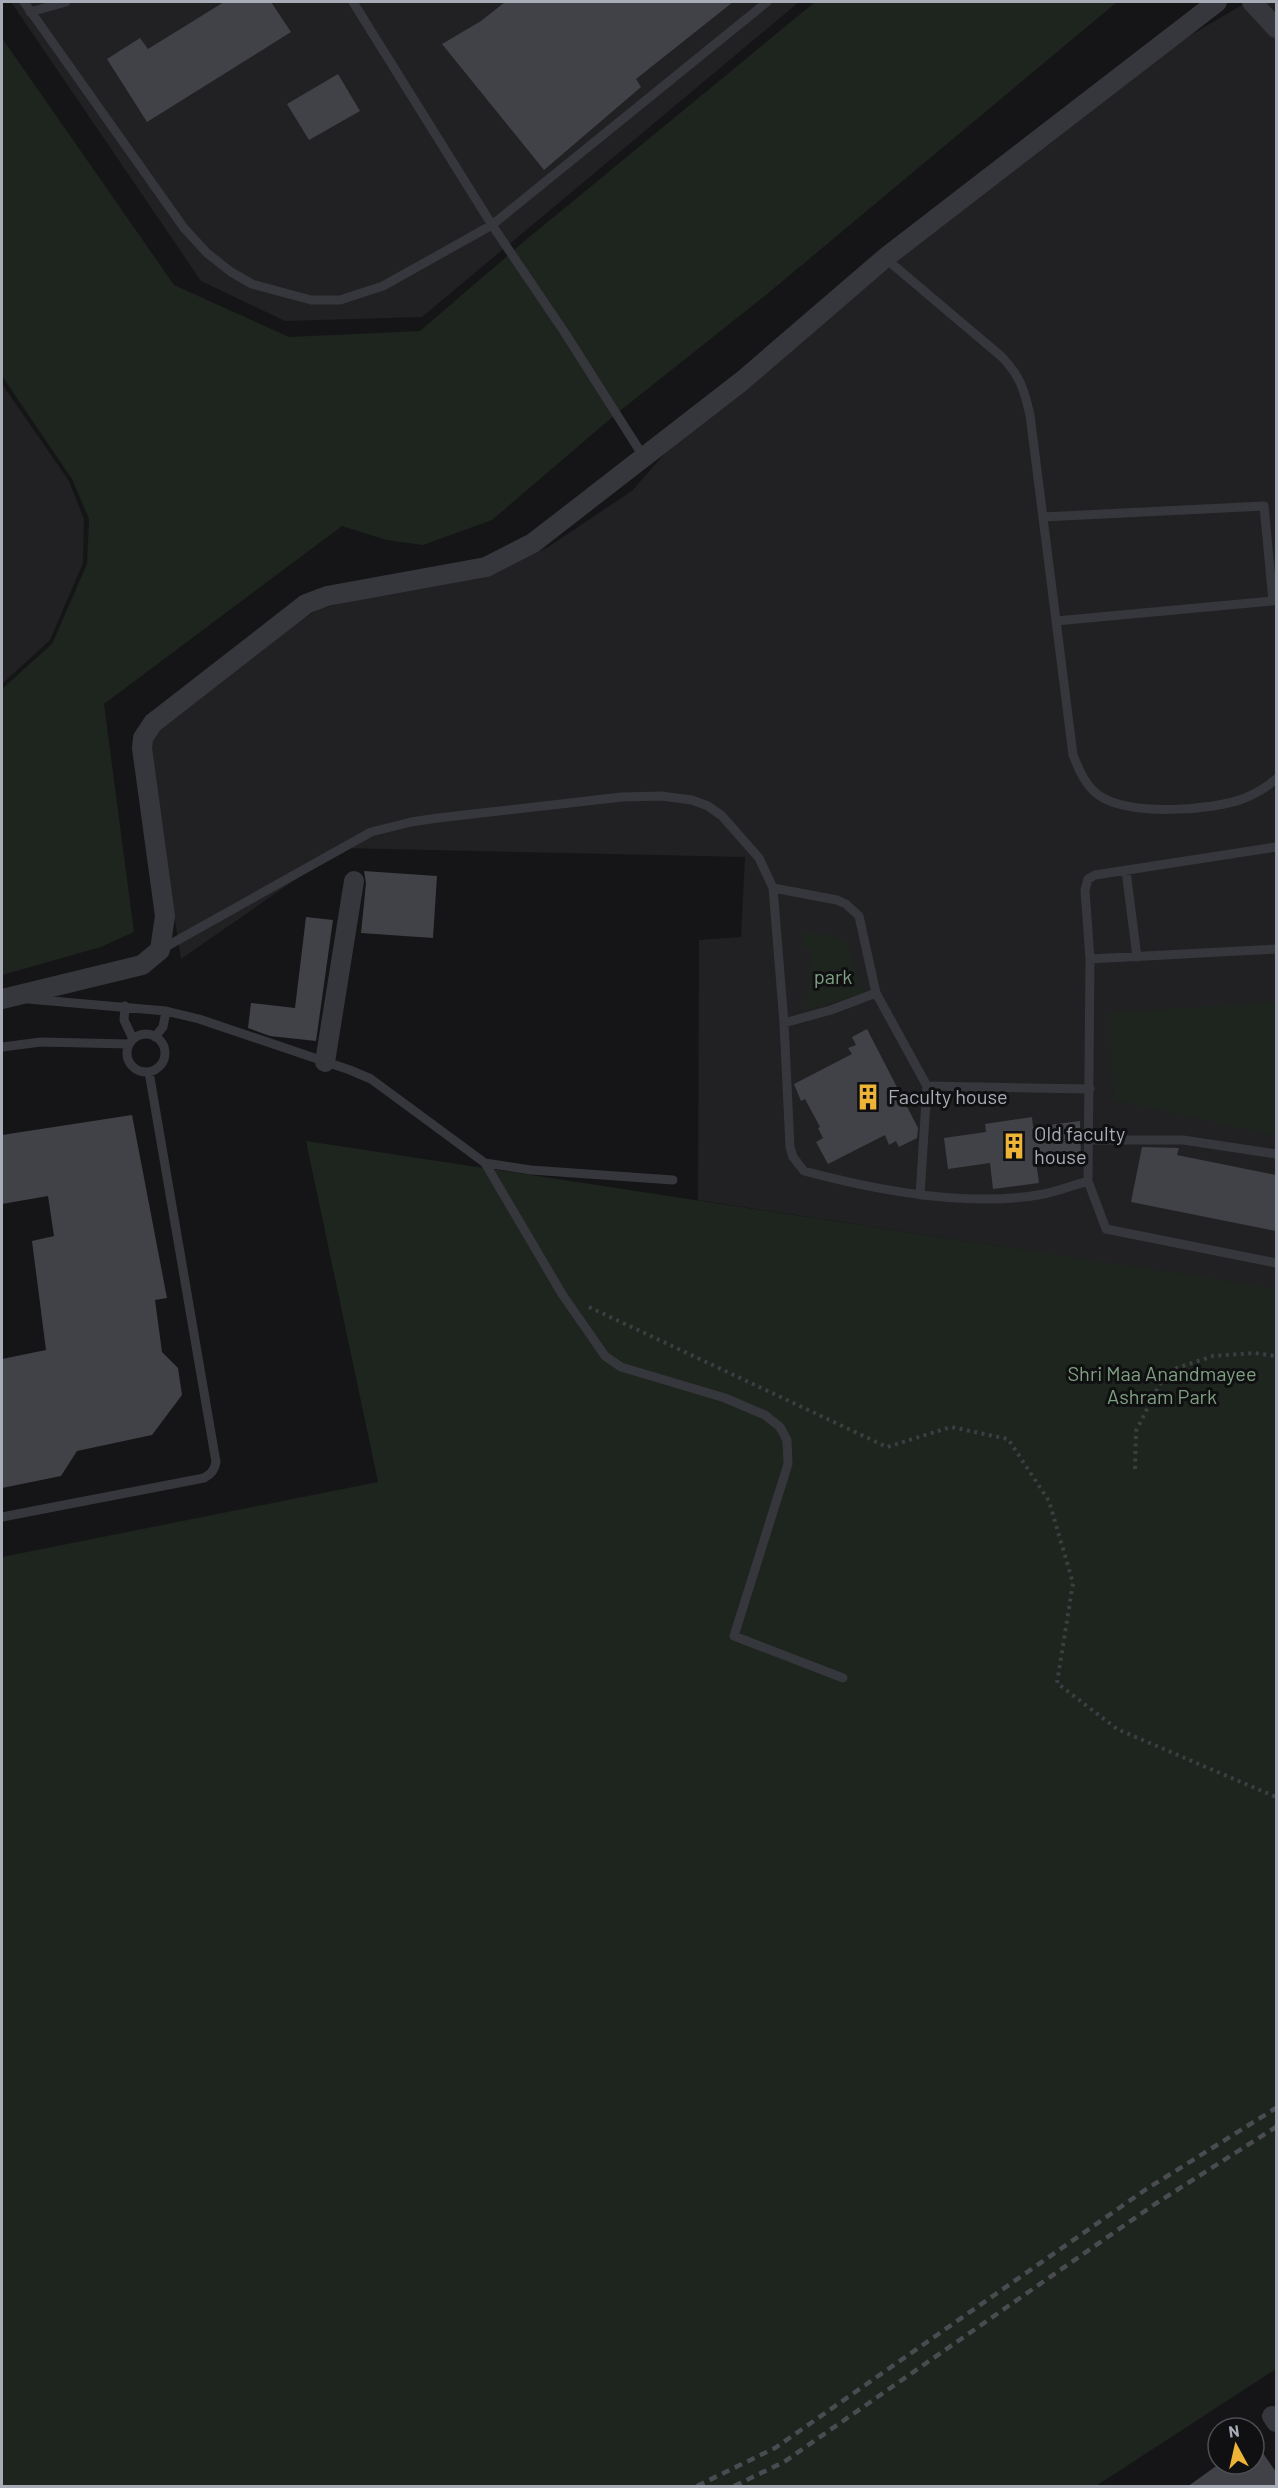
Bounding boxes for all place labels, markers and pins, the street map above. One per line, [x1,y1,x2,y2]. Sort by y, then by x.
building icon: Faculty house [853,1082,883,1112]
place label: Faculty house [888,1084,1008,1108]
place label: Old faculty house [1034,1121,1125,1168]
building icon: Old faculty house [999,1131,1029,1161]

